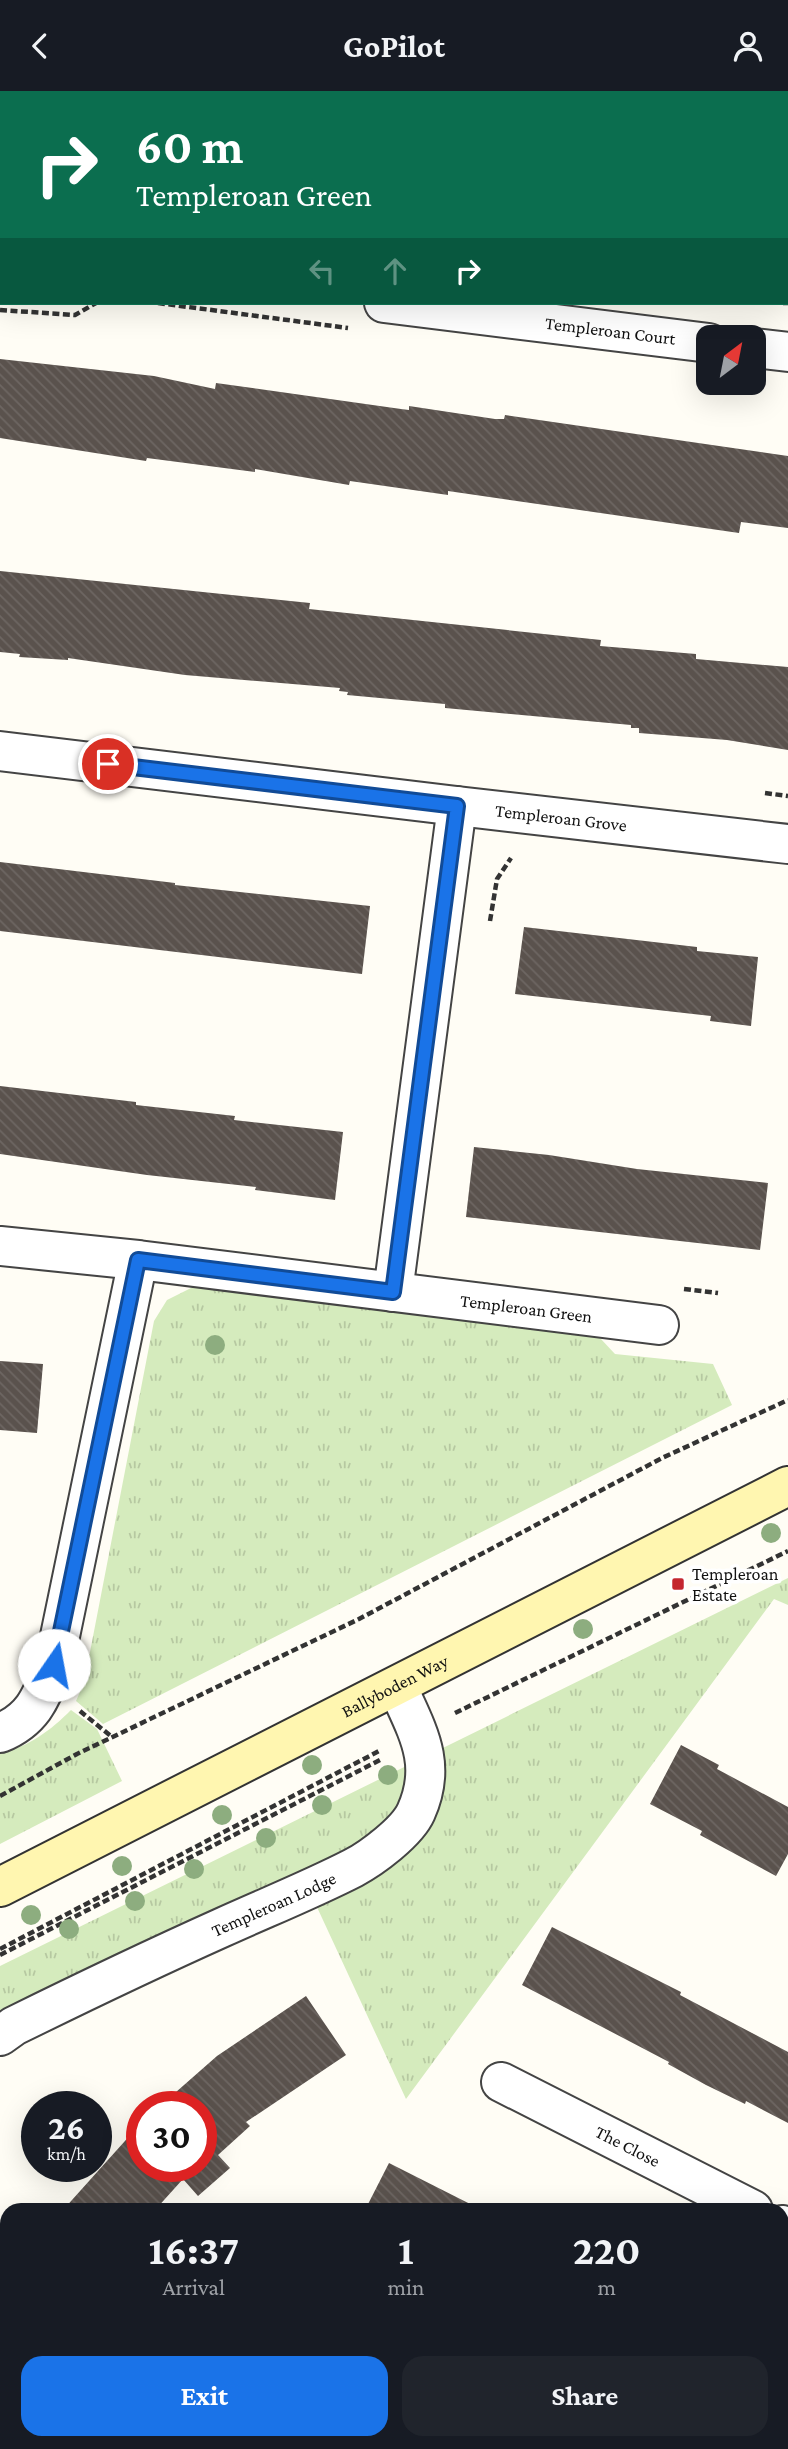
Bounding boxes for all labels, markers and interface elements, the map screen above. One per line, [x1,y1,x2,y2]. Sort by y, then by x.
icon: back [21,27,59,65]
icon: person [729,27,767,65]
text: GoPilot [343,28,445,64]
icon: right [21,119,112,210]
text: 60 m [136,119,243,174]
text: Templeroan Green [136,177,372,213]
icon: left [303,252,341,290]
icon: ahead [376,252,414,290]
icon: right [449,252,487,290]
street label: Templeroan Court [544,313,678,349]
north arrow [696,325,766,395]
map controls [696,325,766,395]
pin [78,734,138,794]
icon: arrive [89,745,127,783]
street label: Templeroan Grove [494,800,628,835]
street label: Templeroan Green [459,1290,594,1327]
place label: Templeroan Estate [692,1564,779,1605]
marker: Templeroan Estate [670,1576,686,1592]
position arrow [17,1628,91,1702]
street label: Ballyboden Way [338,1650,452,1721]
street label: Templeroan Lodge [209,1868,339,1941]
speed limit sign: 30 [126,2091,217,2182]
text: 26 [48,2108,85,2147]
street label: The Close [592,2122,663,2171]
text: km/h [47,2144,86,2164]
text: 16:37 [148,2226,239,2273]
text: 1 [398,2226,414,2273]
text: 220 [573,2226,641,2273]
text: Arrival [162,2274,225,2300]
text: min [387,2274,424,2300]
text: m [597,2274,616,2300]
button: Exit [21,2356,388,2436]
button: Share [402,2356,768,2436]

